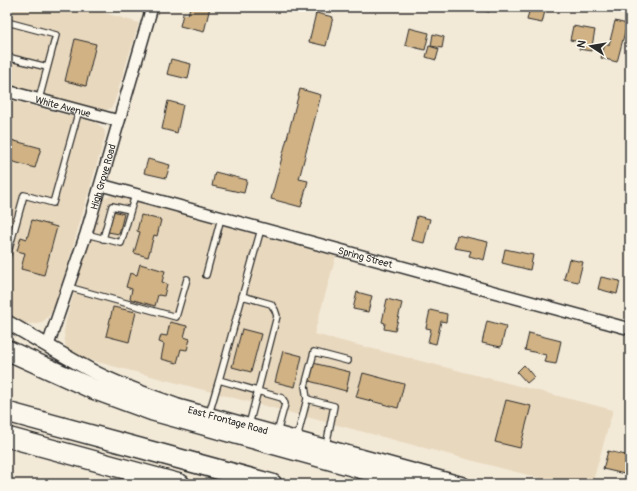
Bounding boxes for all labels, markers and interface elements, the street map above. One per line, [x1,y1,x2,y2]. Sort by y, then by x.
north arrow [571,26,611,66]
text: N [575,38,589,49]
street label: White Avenue [34,94,92,120]
street label: High Grove Road [88,143,119,211]
street label: Spring Street [337,245,395,271]
street label: East Frontage Road [187,404,269,437]

